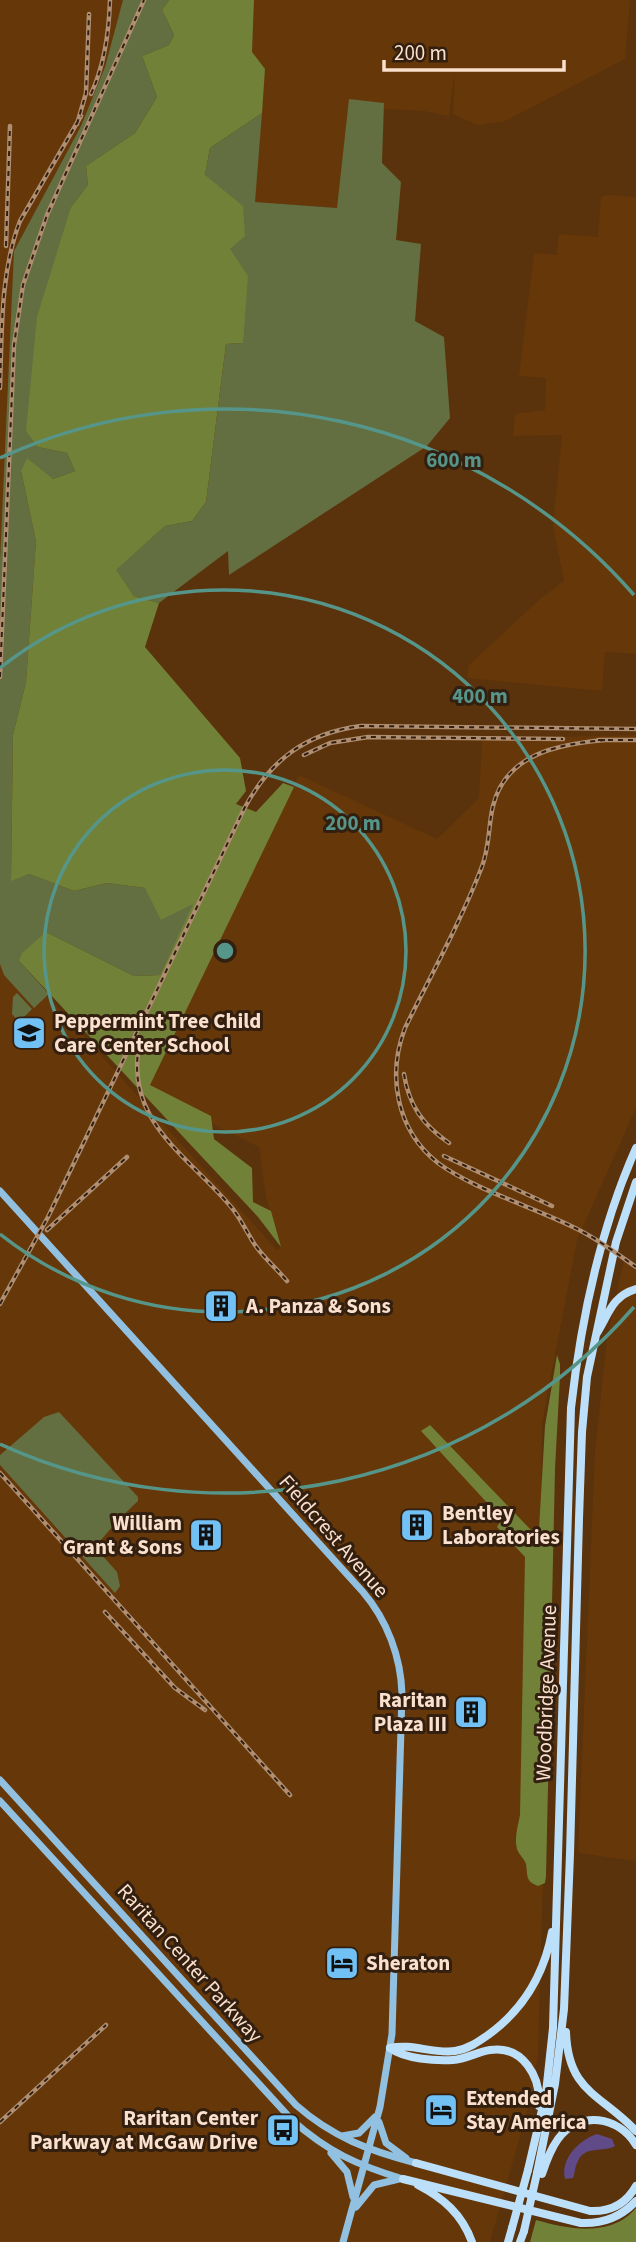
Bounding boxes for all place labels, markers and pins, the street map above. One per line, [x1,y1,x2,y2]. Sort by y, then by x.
centre of rings [213,939,237,963]
place label: Peppermint Tree Child Care Center School [54,1006,261,1060]
school or university icon: Peppermint Tree Child Care Center School [10,1014,48,1052]
building icon: A. Panza & Sons [202,1287,240,1325]
place label: A. Panza & Sons [245,1291,391,1321]
place label: Bentley Laboratories [442,1498,560,1552]
building icon: Bentley Laboratories [398,1506,436,1544]
place label: William Grant & Sons [63,1508,182,1562]
building icon: William Grant & Sons [187,1516,225,1554]
place label: Raritan Plaza III [374,1685,447,1739]
building icon: Raritan Plaza III [452,1693,490,1731]
hotel icon: Sheraton [323,1944,361,1982]
place label: Sheraton [366,1948,450,1978]
place label: Extended Stay America [466,2083,587,2137]
hotel icon: Extended Stay America [422,2091,460,2129]
place label: Raritan Center Parkway at McGaw Drive [30,2103,259,2157]
bus stop icon: Raritan Center Parkway at McGaw Drive [264,2111,302,2149]

